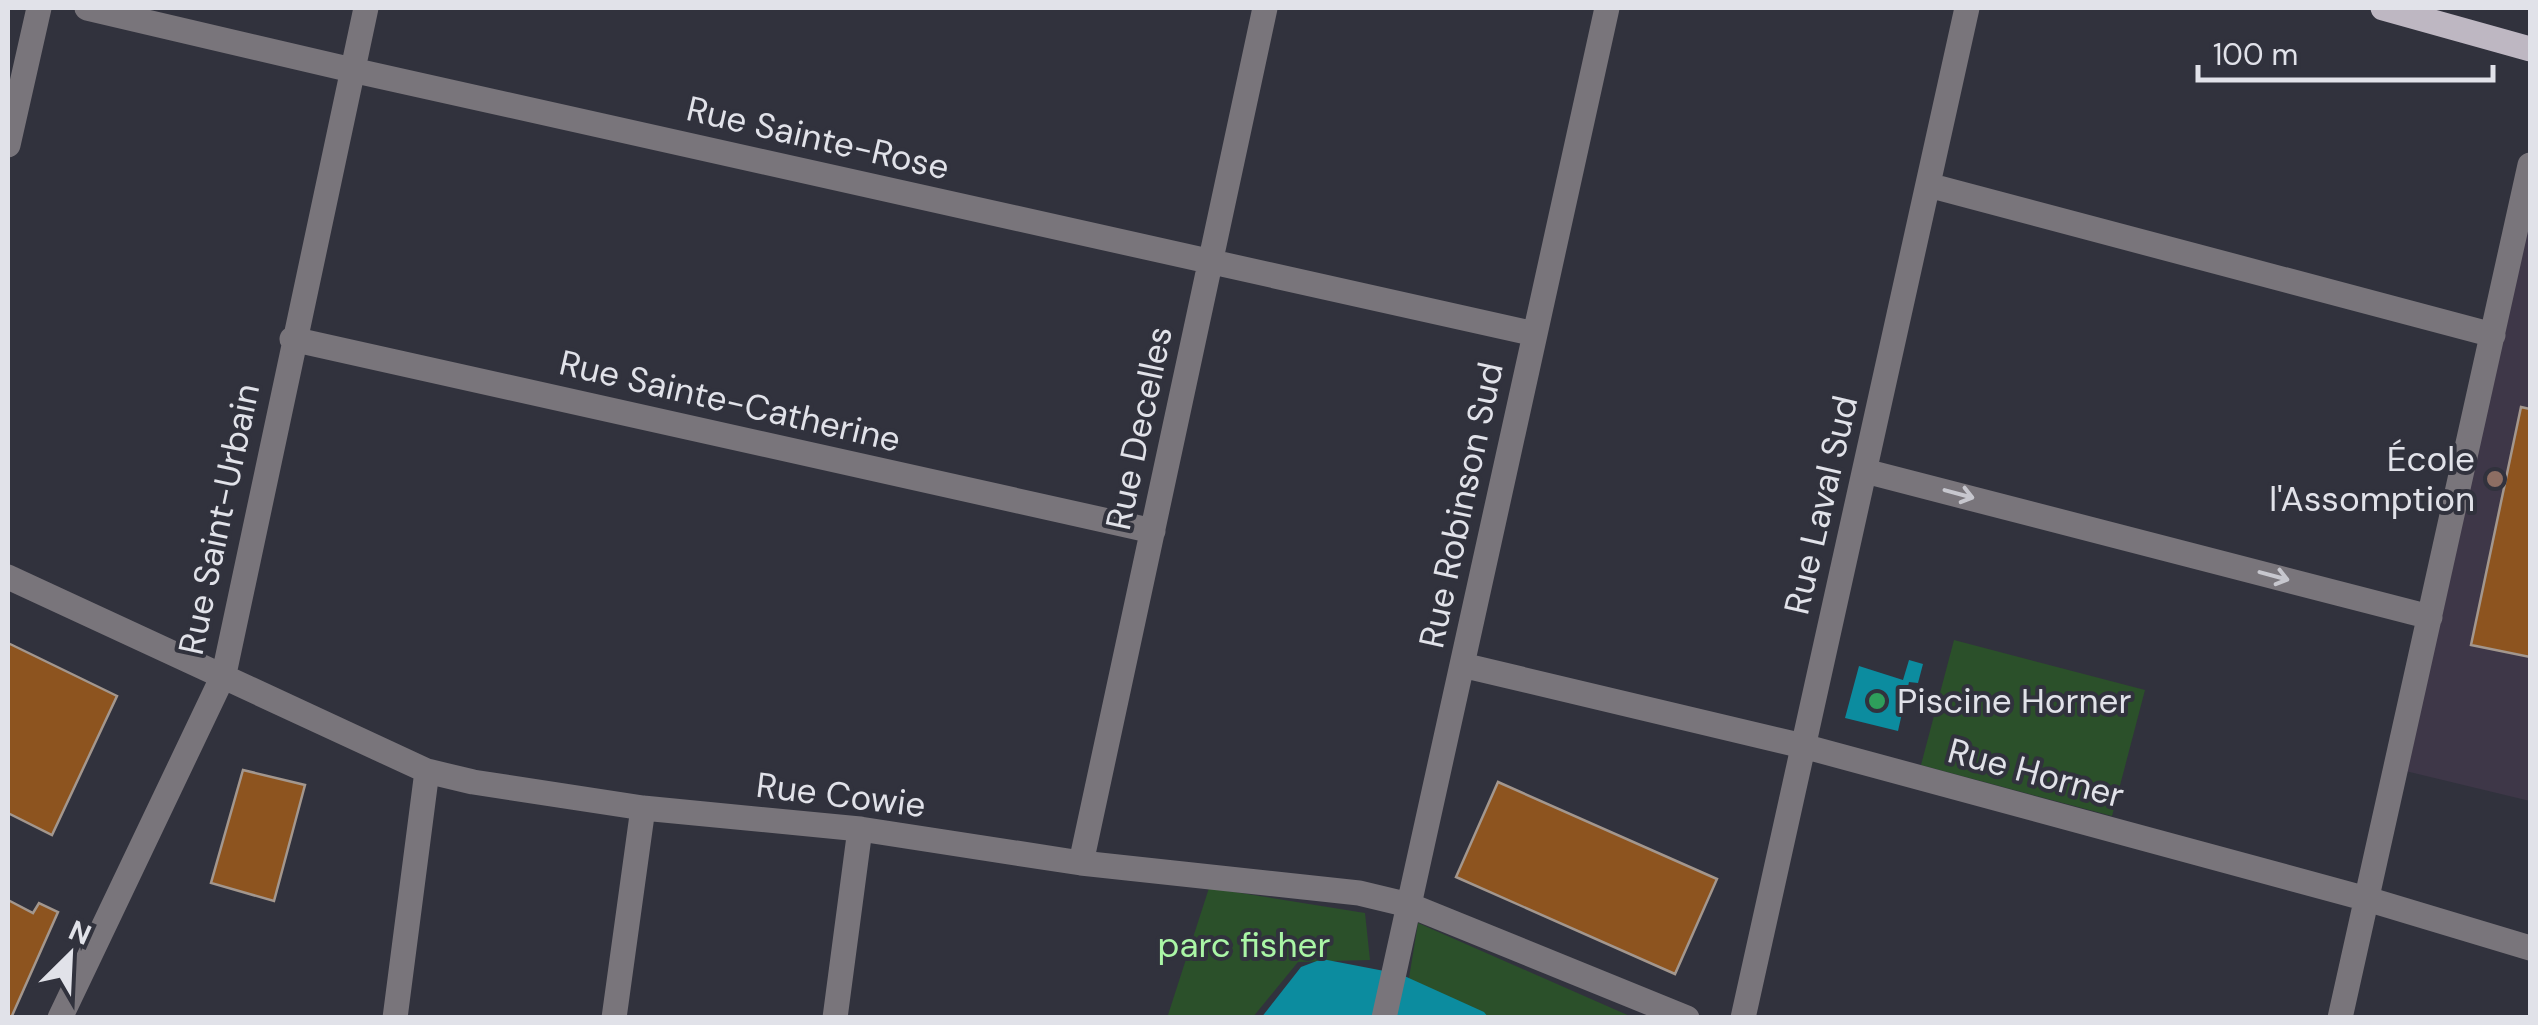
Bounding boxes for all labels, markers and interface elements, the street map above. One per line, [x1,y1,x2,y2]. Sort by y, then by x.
scale bar [2198,20,2493,82]
text: 100 m [2213,35,2298,74]
street label: Rue Sainte-Rose [682,85,954,191]
street label: Rue Decelles [1095,322,1183,534]
street label: Rue Sainte-Catherine [555,339,905,463]
street label: Rue Robinson Sud [1408,358,1514,652]
street label: Rue Saint-Urbain [168,379,270,659]
street label: Rue Laval Sud [1774,391,1868,619]
place label: École l'Assomption [2269,436,2475,522]
marker: École l'Assomption [2484,468,2506,490]
one-way arrow [1943,486,1974,505]
one-way arrow [2258,568,2289,587]
place label: Piscine Horner [1897,678,2131,724]
marker: Piscine Horner [1866,690,1888,712]
street label: Rue Horner [1943,727,2129,819]
street label: Rue Cowie [754,762,928,828]
north arrow [20,905,120,1005]
text: N [63,912,97,954]
park label: parc fisher [1158,922,1330,968]

